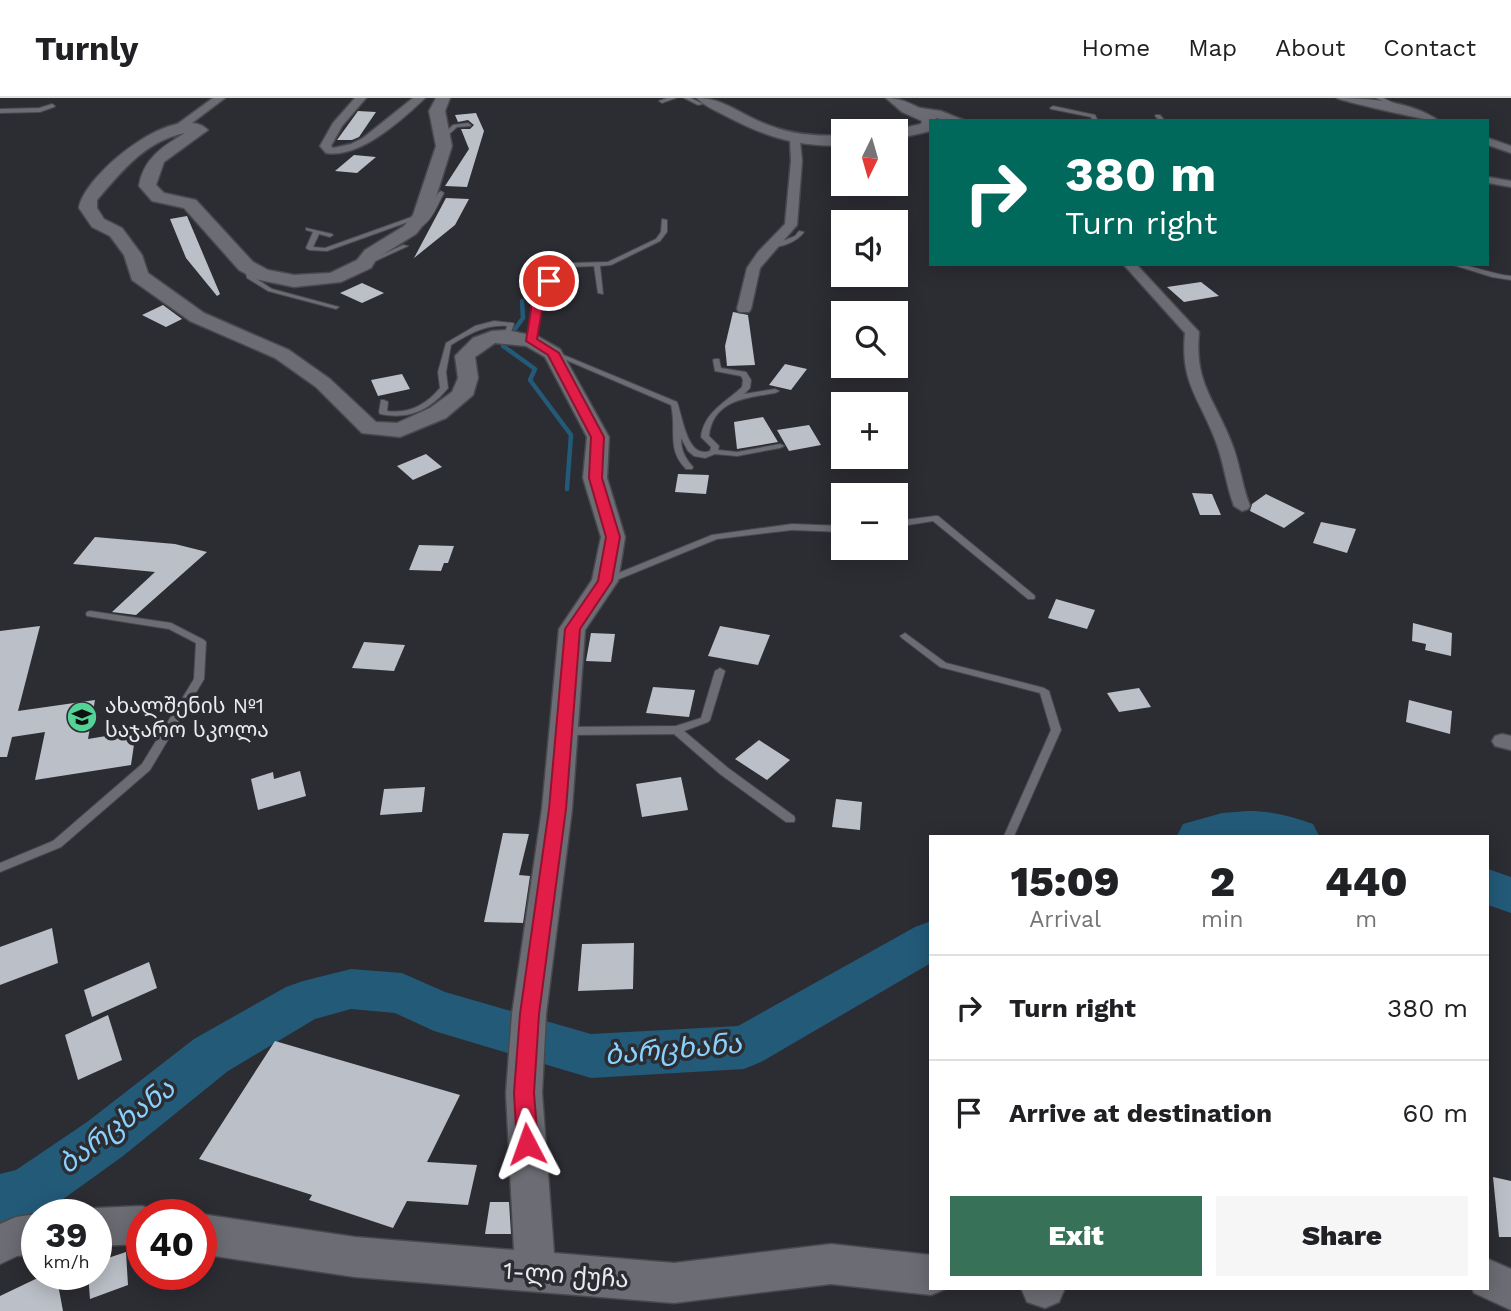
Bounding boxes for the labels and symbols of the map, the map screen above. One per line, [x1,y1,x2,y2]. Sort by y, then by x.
north arrow [831,119,908,196]
pin [519,251,579,311]
place label: ახალშენის №1 საჯარო სკოლა [105,693,269,743]
school or university icon: ახალშენის №1 საჯარო სკოლა [65,700,99,734]
water label: ბარცხანა [603,1027,744,1071]
water label: ბარცხანა [51,1071,181,1181]
position arrow [490,1107,564,1181]
speed limit sign: 40 [126,1199,217,1290]
street label: 1-ლი ქუჩა [502,1257,630,1293]

